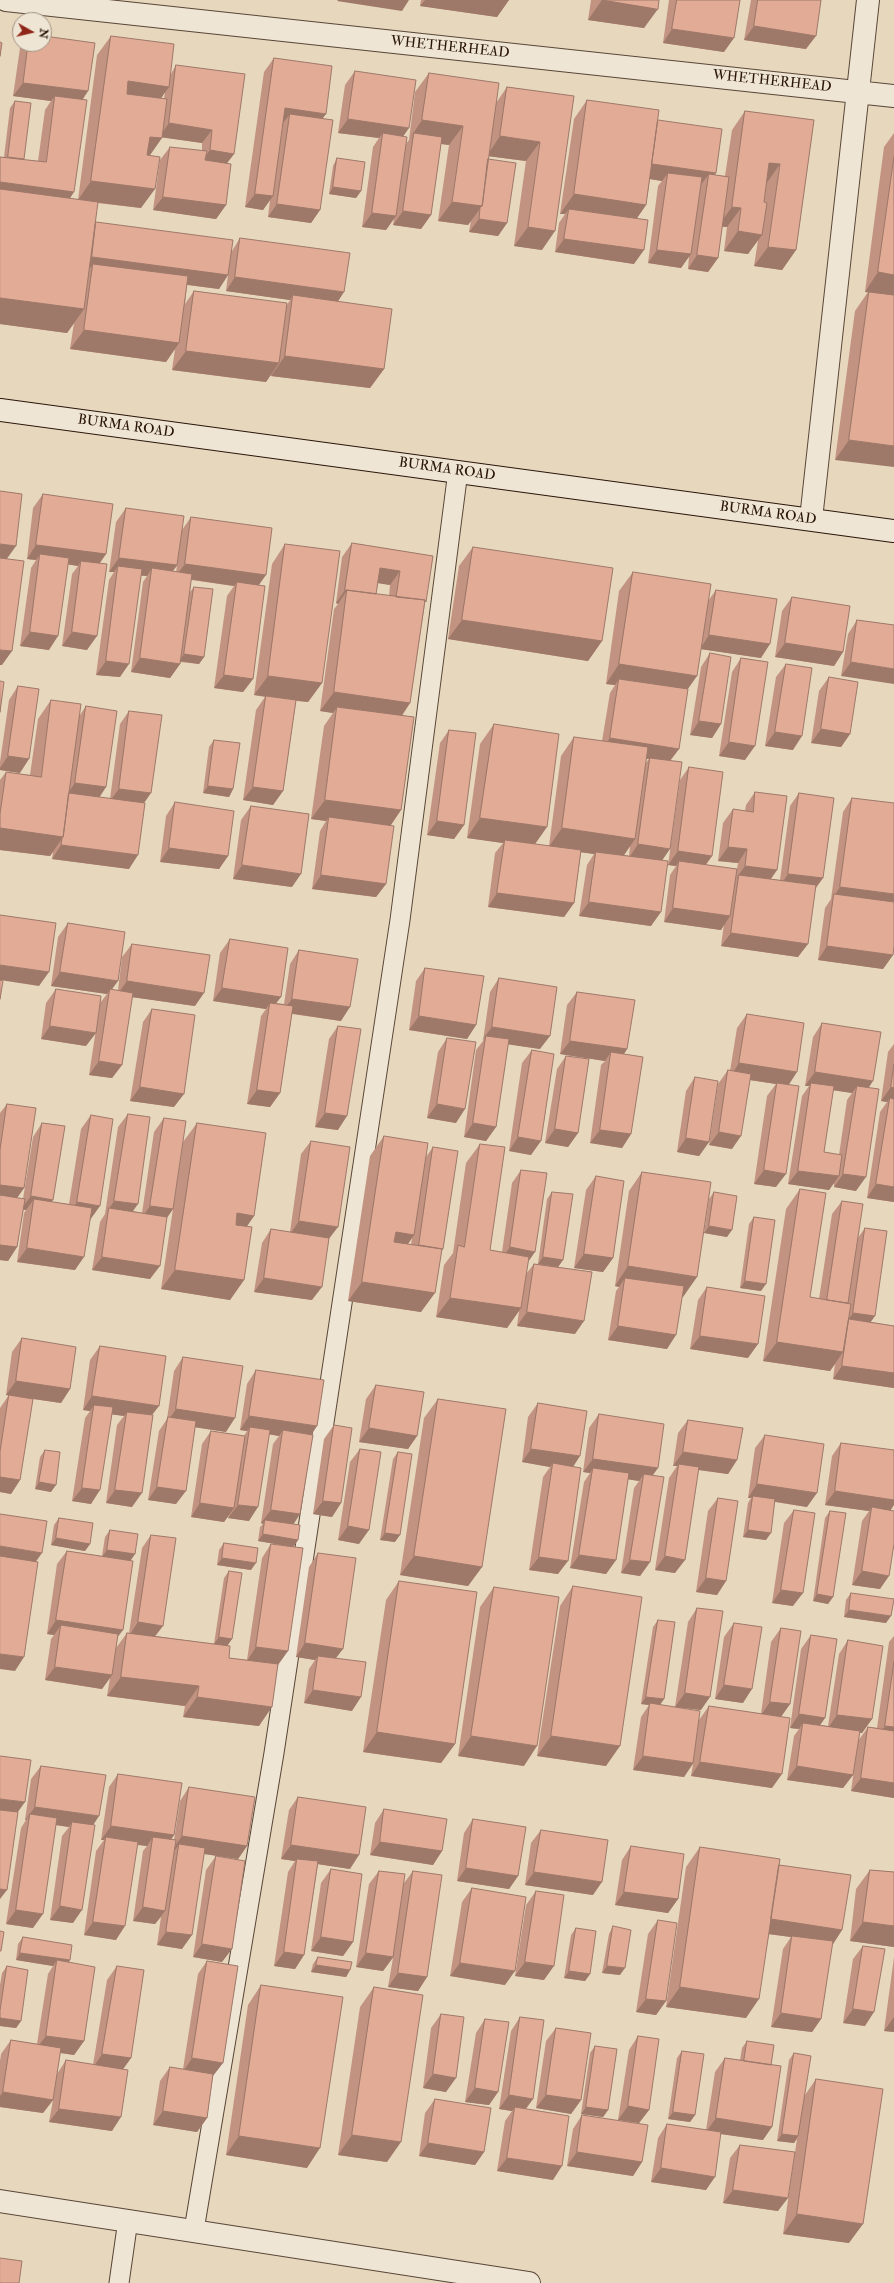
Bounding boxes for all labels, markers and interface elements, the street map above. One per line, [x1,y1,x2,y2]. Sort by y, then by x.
north arrow [12,12,52,52]
text: N [36,28,51,39]
street label: WHETHERHEAD [390,33,510,63]
street label: WHETHERHEAD [712,67,832,97]
street label: BURMA ROAD [77,412,175,442]
street label: BURMA ROAD [398,455,496,485]
street label: BURMA ROAD [719,499,817,529]

